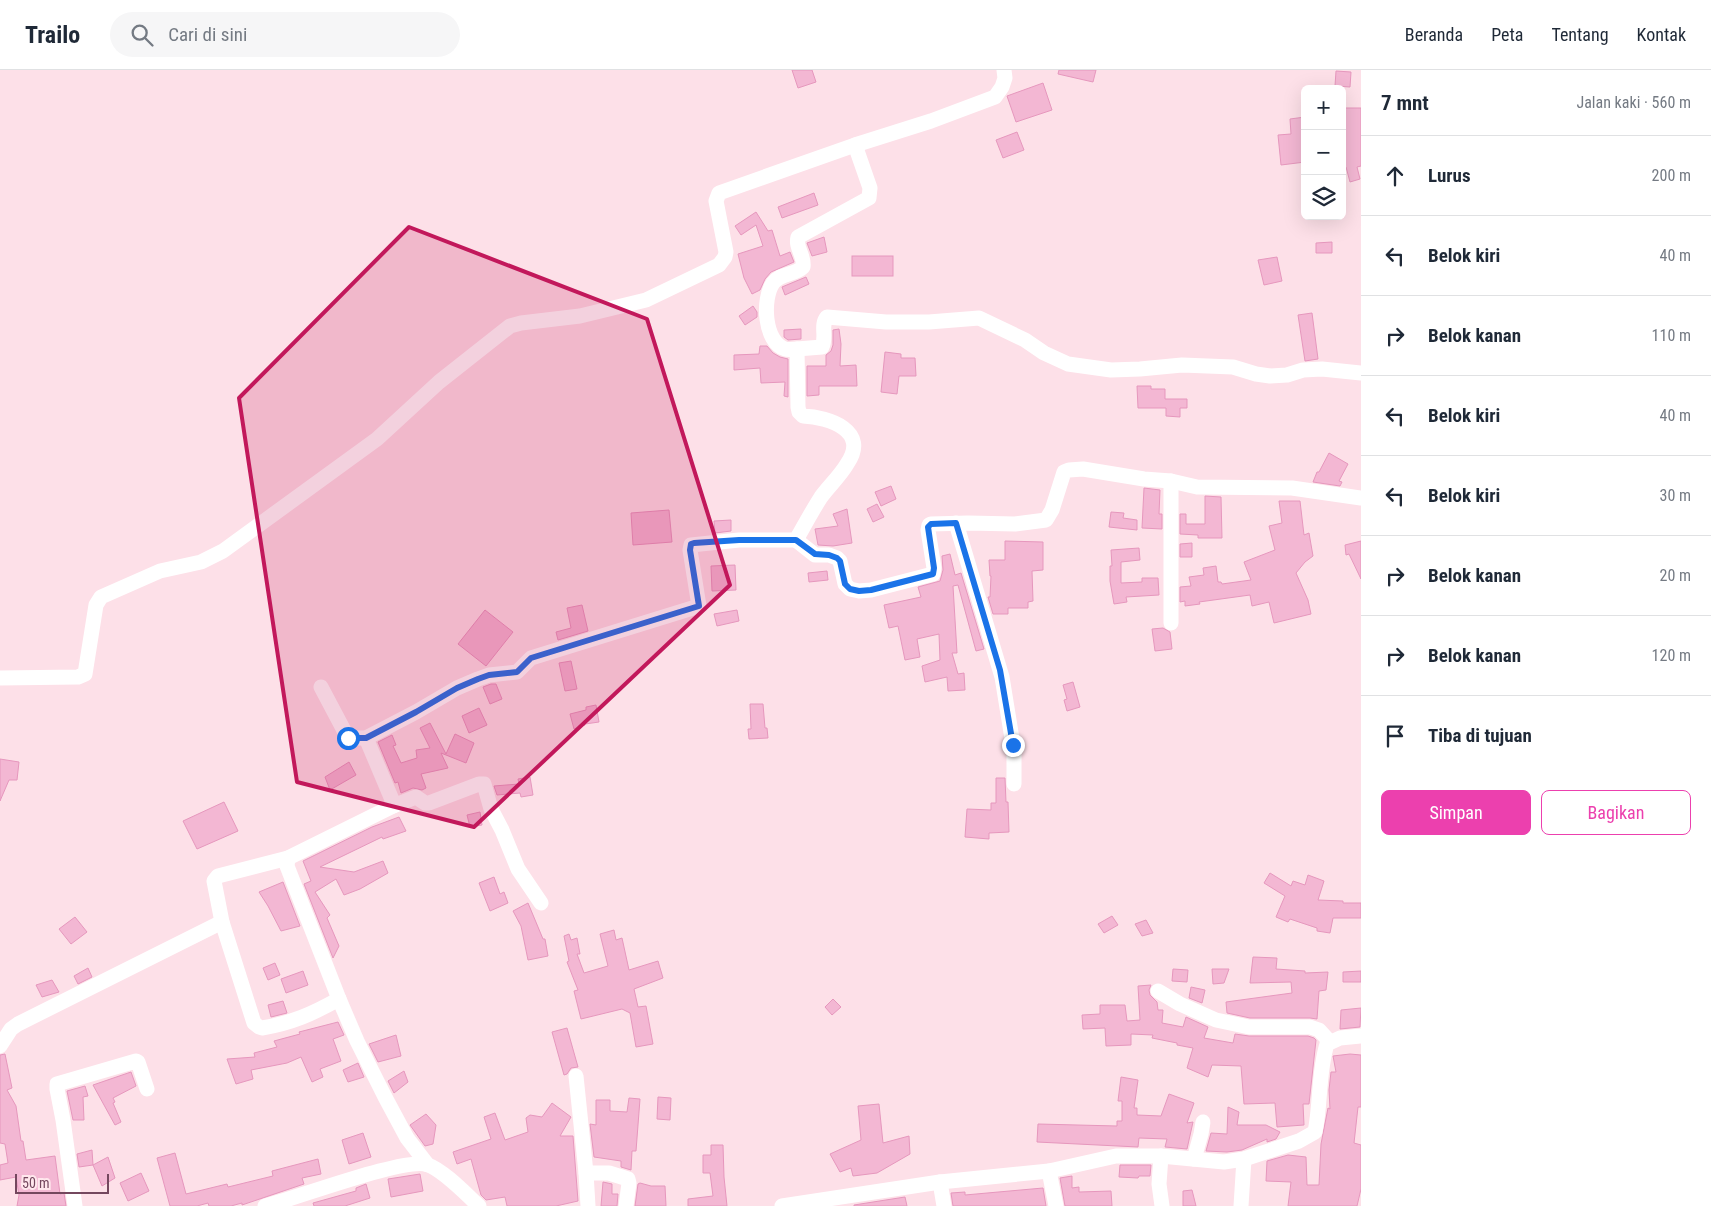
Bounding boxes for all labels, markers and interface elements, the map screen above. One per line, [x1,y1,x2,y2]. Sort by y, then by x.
search box [110,12,460,57]
text: Trailo [25,21,80,49]
icon: search [128,21,156,49]
text: Cari di sini [168,23,247,46]
text: Beranda [1405,24,1463,45]
text: Peta [1491,24,1523,45]
text: Tentang [1551,24,1609,45]
text: Kontak [1637,24,1686,45]
map controls [1301,85,1346,220]
button: + [1301,85,1346,130]
text: 7 mnt [1381,91,1429,115]
text: Jalan kaki · 560 m [1576,93,1691,112]
button: − [1301,130,1346,175]
icon: ahead [1381,162,1409,190]
text: Lurus [1428,164,1471,187]
text: 200 m [1652,166,1691,185]
button: layers [1301,175,1346,220]
icon: left [1381,242,1409,270]
text: Belok kiri [1428,244,1500,267]
text: 40 m [1659,246,1691,265]
icon: right [1381,322,1409,350]
text: Belok kanan [1428,324,1521,347]
text: 110 m [1652,326,1691,345]
icon: left [1381,402,1409,430]
text: Belok kiri [1428,404,1500,427]
text: 40 m [1659,406,1691,425]
icon: left [1381,482,1409,510]
text: Belok kiri [1428,484,1500,507]
text: 30 m [1659,486,1691,505]
icon: right [1381,562,1409,590]
text: Belok kanan [1428,564,1521,587]
text: 20 m [1659,566,1691,585]
icon: right [1381,642,1409,670]
text: Belok kanan [1428,644,1521,667]
text: 120 m [1652,646,1691,665]
icon: arrive [1381,722,1409,750]
text: Tiba di tujuan [1428,724,1532,747]
route start [337,727,360,750]
route end [1002,734,1025,757]
button: Simpan [1381,790,1531,835]
button: Bagikan [1541,790,1691,835]
scale bar [15,1171,109,1194]
text: 50 m [22,1175,50,1191]

